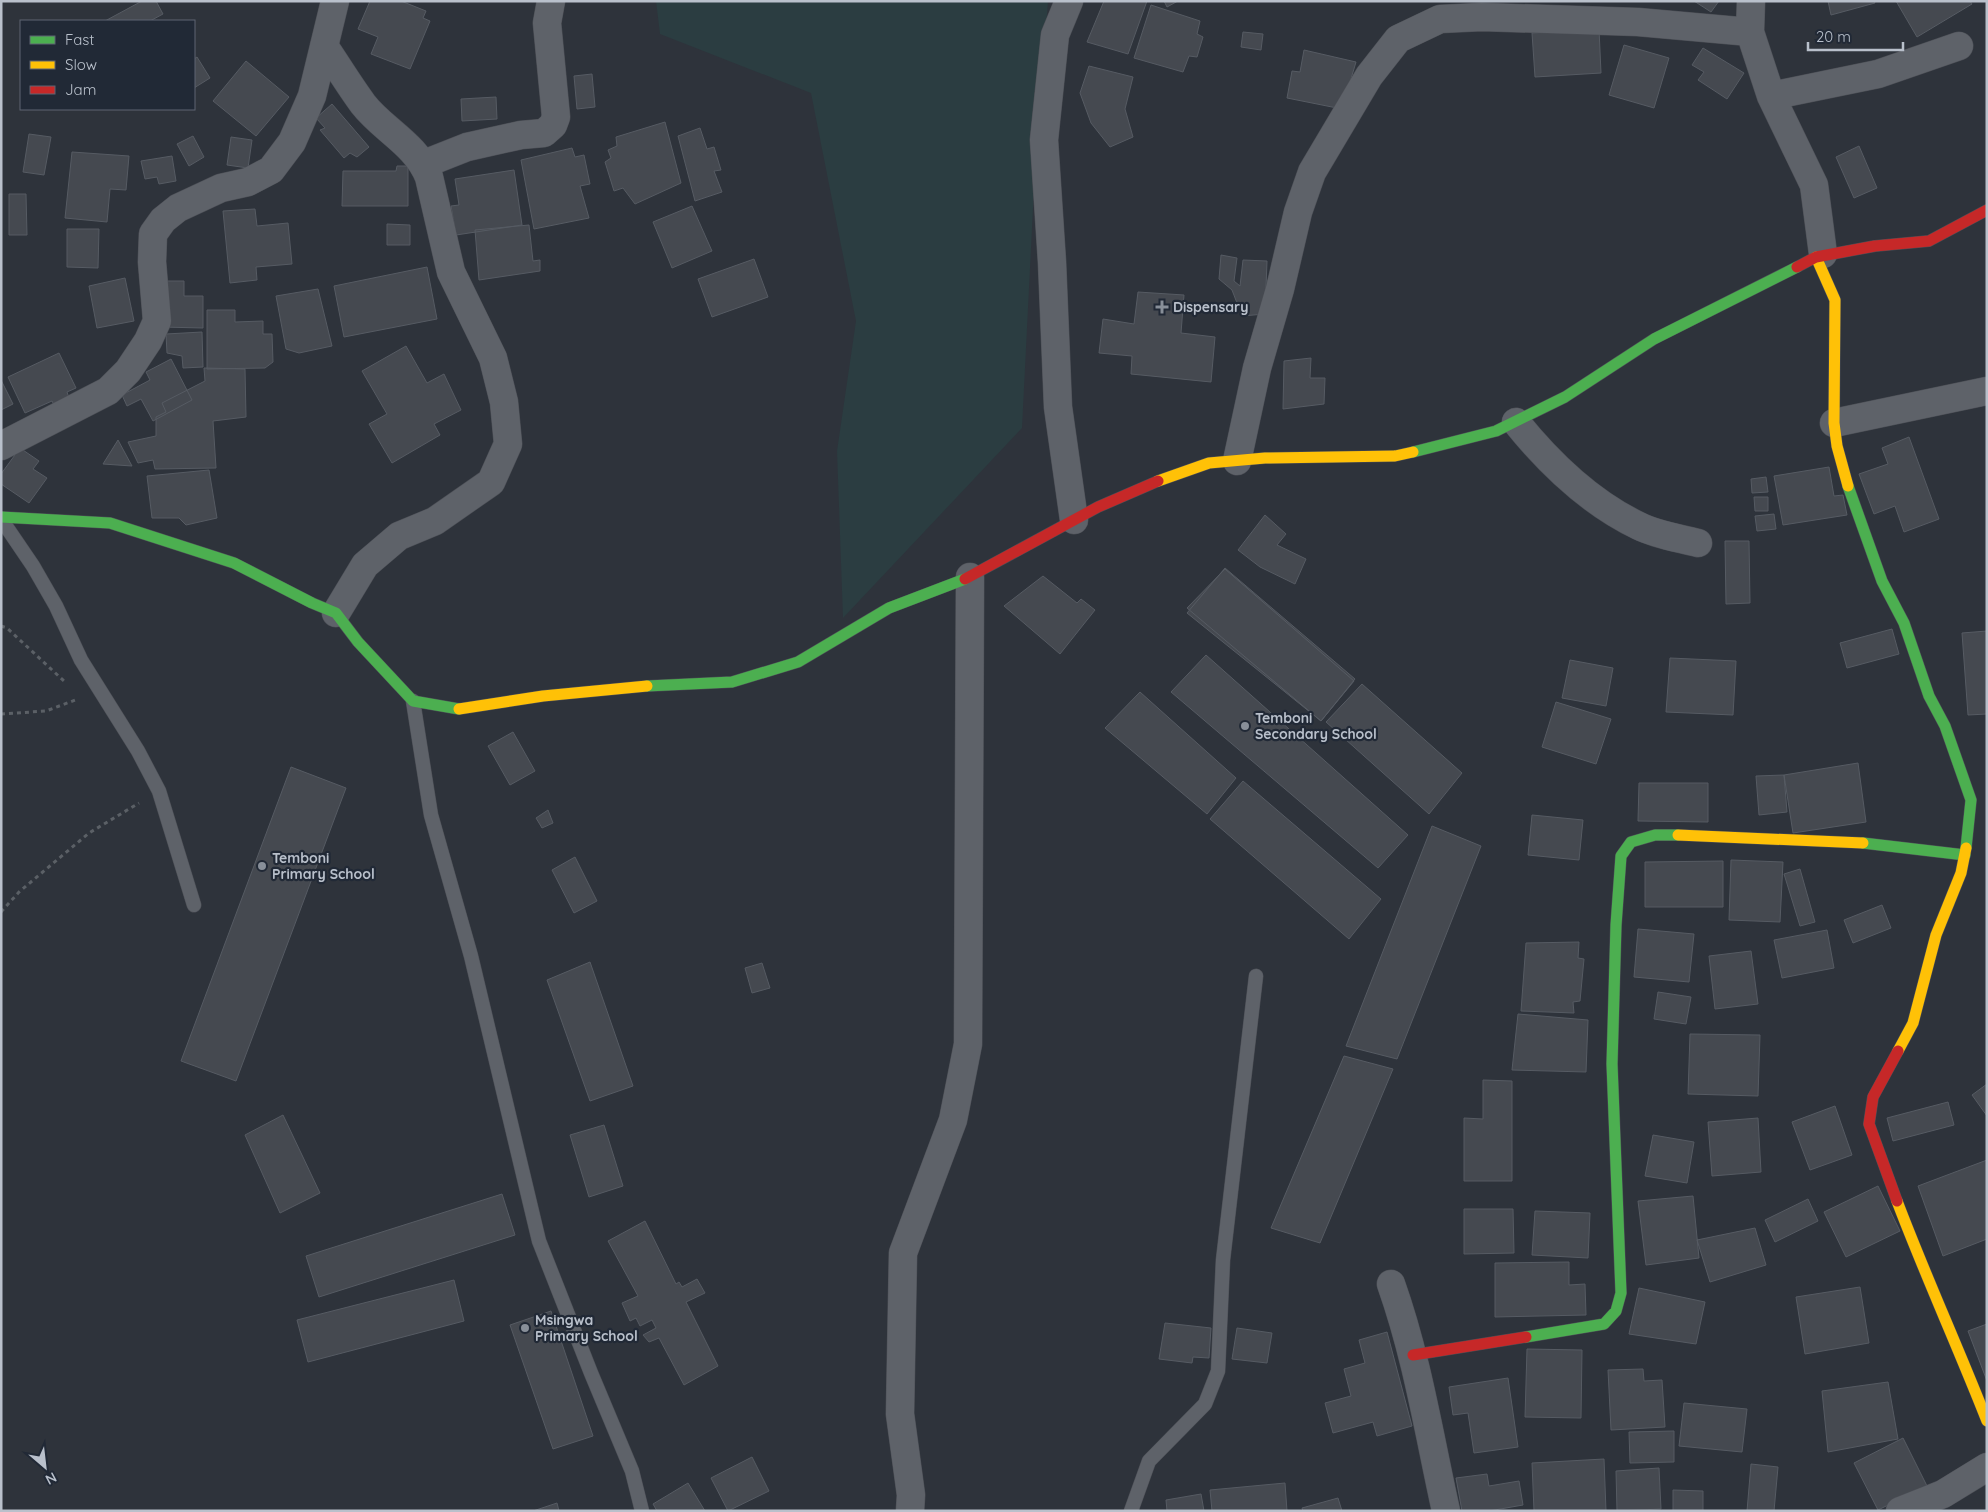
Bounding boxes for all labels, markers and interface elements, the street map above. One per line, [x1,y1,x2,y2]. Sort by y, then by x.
legend [20,20,195,110]
scale bar [1808,20,1903,52]
text: 20 m [1816,27,1851,46]
text: Fast [65,30,94,49]
text: Slow [65,55,97,74]
text: Jam [65,80,96,99]
place label: Dispensary [1173,298,1248,316]
marker: Dispensary [1155,300,1169,314]
place label: Temboni Secondary School [1255,709,1377,743]
marker: Temboni Secondary School [1239,720,1251,732]
place label: Temboni Primary School [272,849,375,883]
marker: Temboni Primary School [256,860,268,872]
place label: Msingwa Primary School [535,1311,638,1345]
marker: Msingwa Primary School [519,1322,531,1334]
north arrow [20,1442,70,1492]
text: N [42,1468,60,1489]

